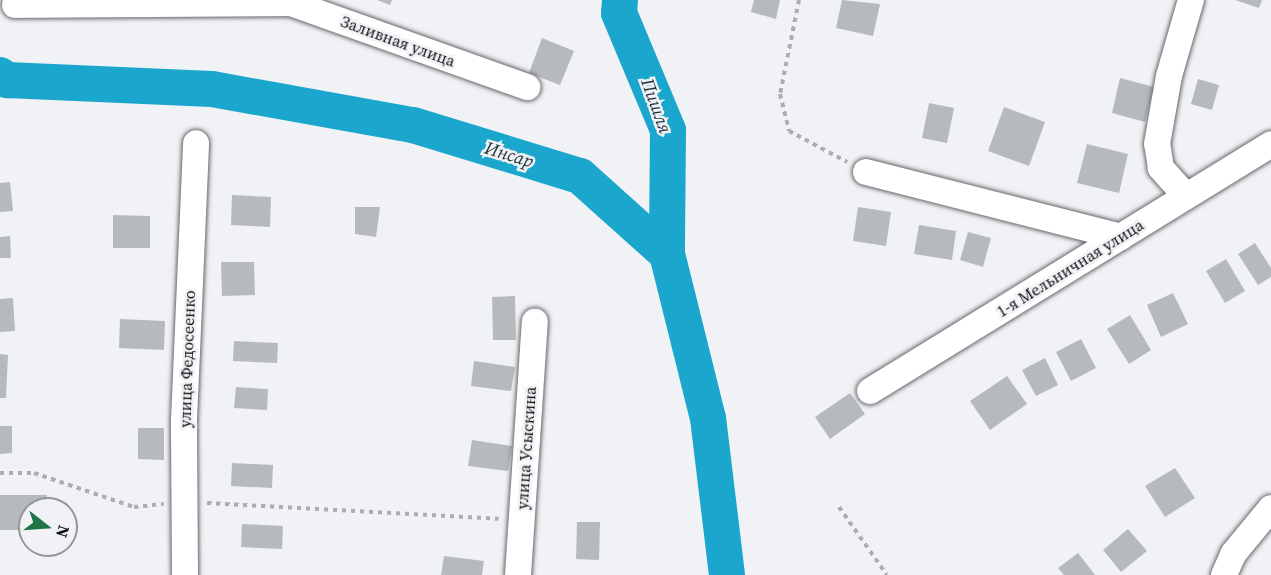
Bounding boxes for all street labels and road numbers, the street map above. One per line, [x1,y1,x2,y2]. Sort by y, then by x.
street label: Заливная улица [338,11,458,71]
street label: 1-я Мельничная улица [993,215,1147,321]
street label: улица Федосеенко [175,290,199,428]
street label: улица Усыскина [512,386,540,510]

